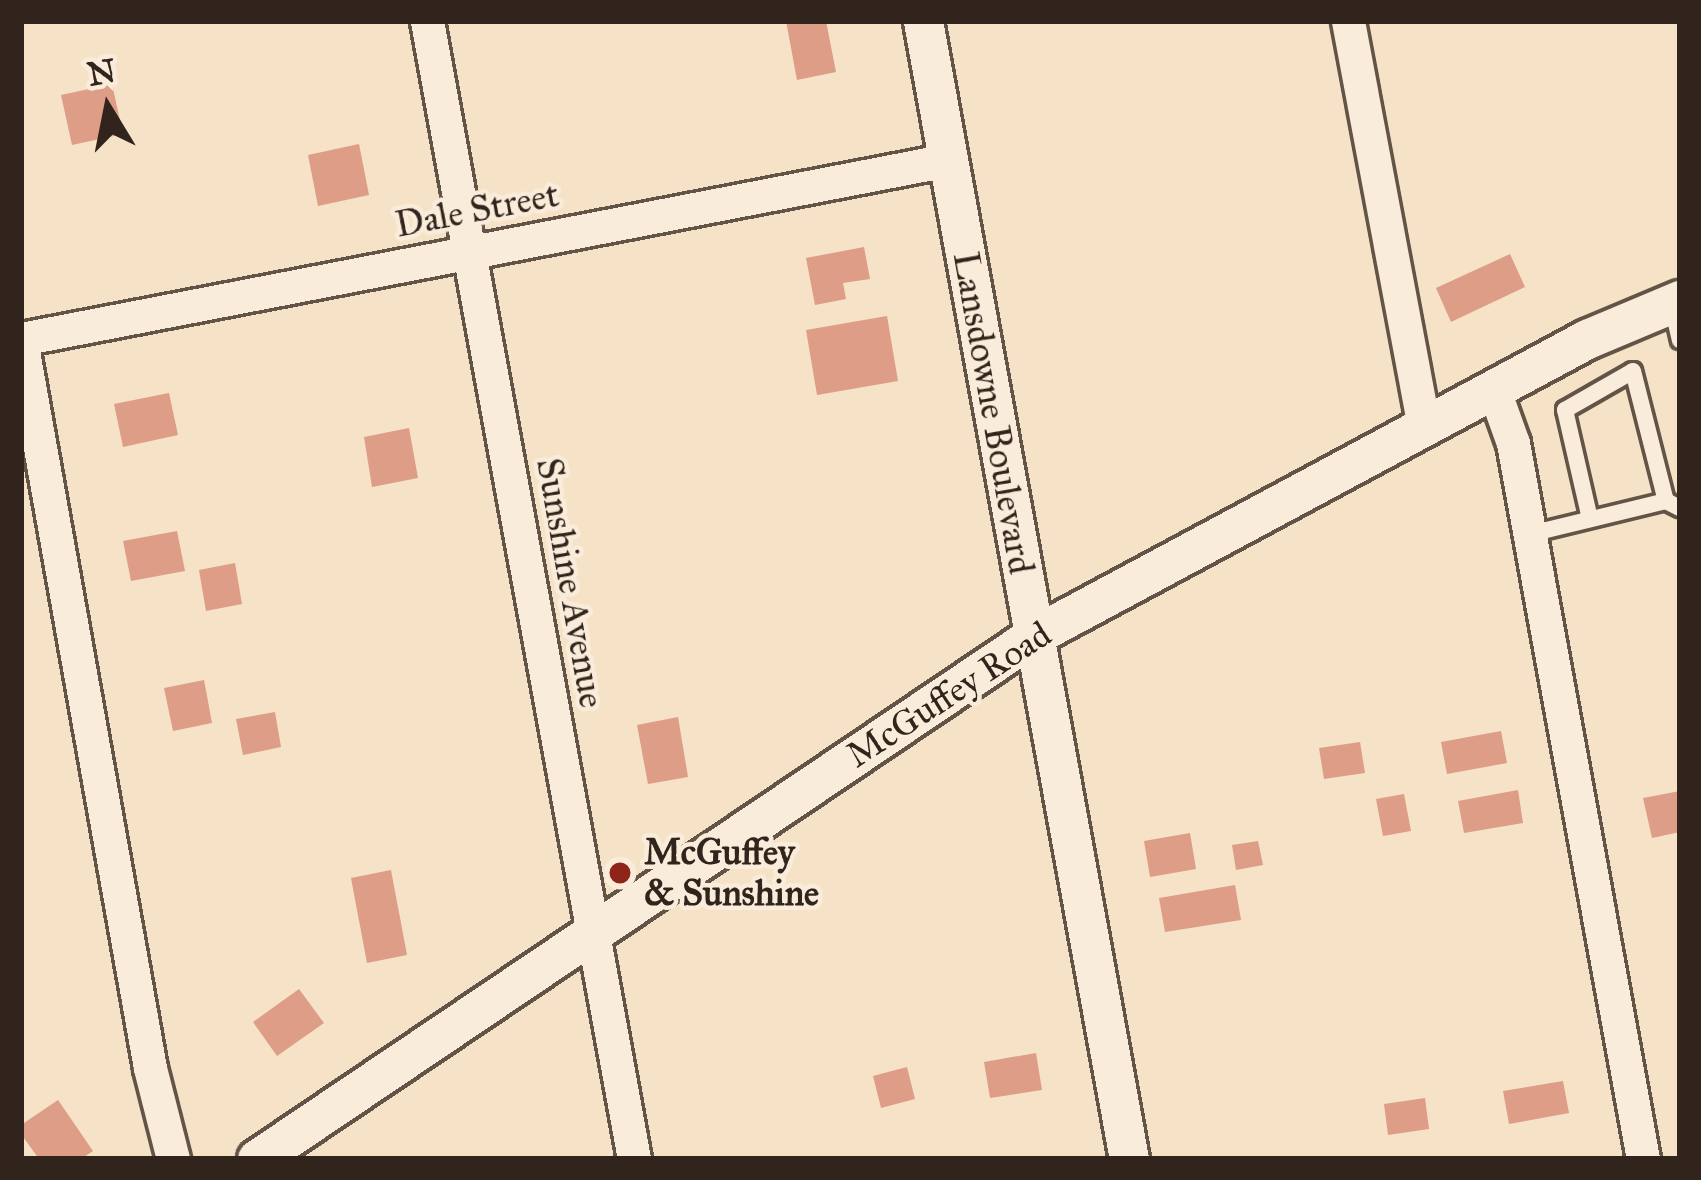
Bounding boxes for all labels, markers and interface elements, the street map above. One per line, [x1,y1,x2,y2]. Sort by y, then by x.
north arrow [48,48,168,168]
text: N [84,50,119,95]
street label: Dale Street [392,173,562,247]
street label: Lansdowne Boulevard [943,249,1043,577]
street label: Sunshine Avenue [527,455,613,711]
street label: McGuffey Road [839,613,1059,777]
place label: McGuffey & Sunshine [644,830,819,915]
marker: McGuffey & Sunshine [607,860,633,886]

